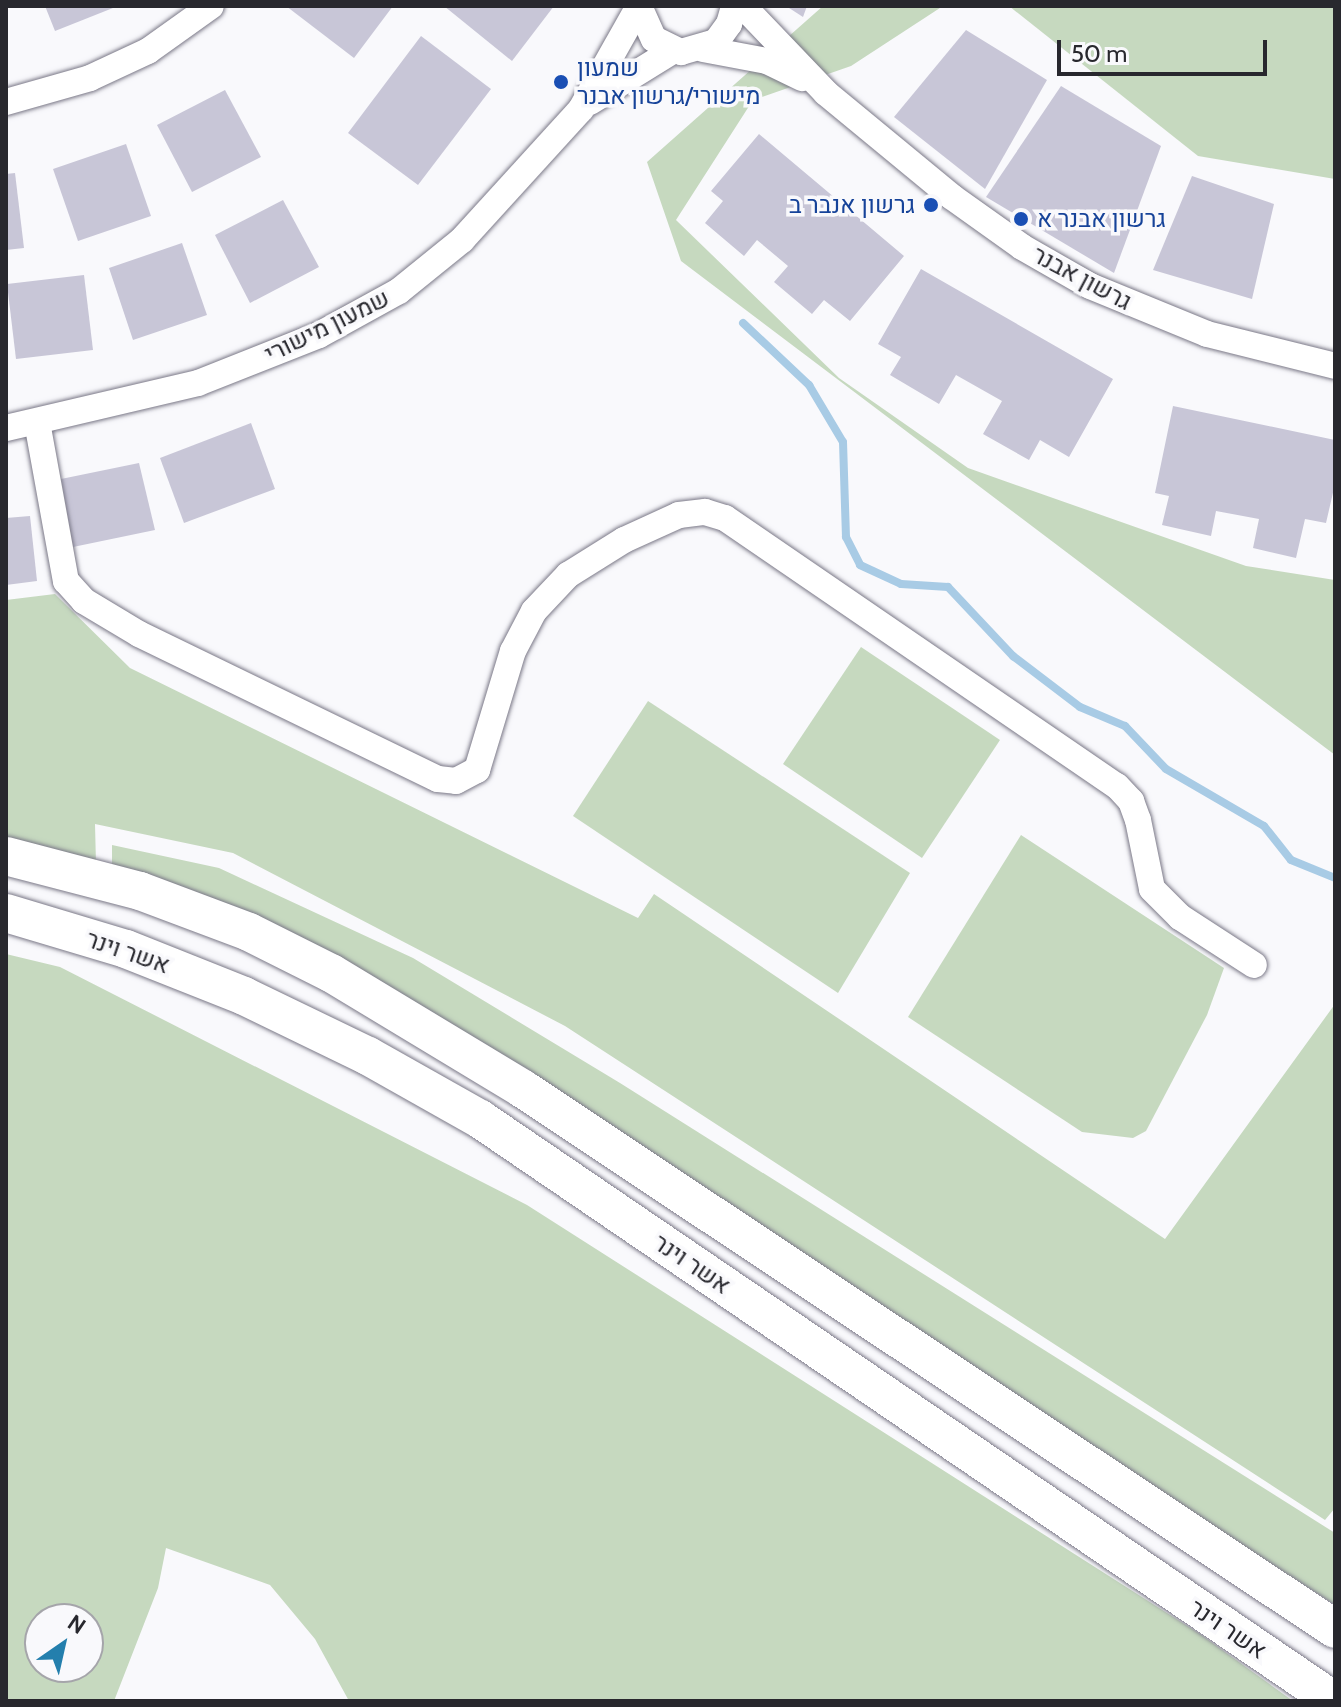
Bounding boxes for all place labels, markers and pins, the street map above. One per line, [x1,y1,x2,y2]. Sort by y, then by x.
place label: שמעון מישורי/גרשון אבנר [577,54,760,110]
marker: שמעון מישורי/גרשון אבנר [552,73,570,91]
place label: גרשון אנבר ב [789,191,915,219]
marker: גרשון אנבר ב [922,196,940,214]
place label: גרשון אבנר א [1037,205,1166,233]
marker: גרשון אבנר א [1012,210,1030,228]

